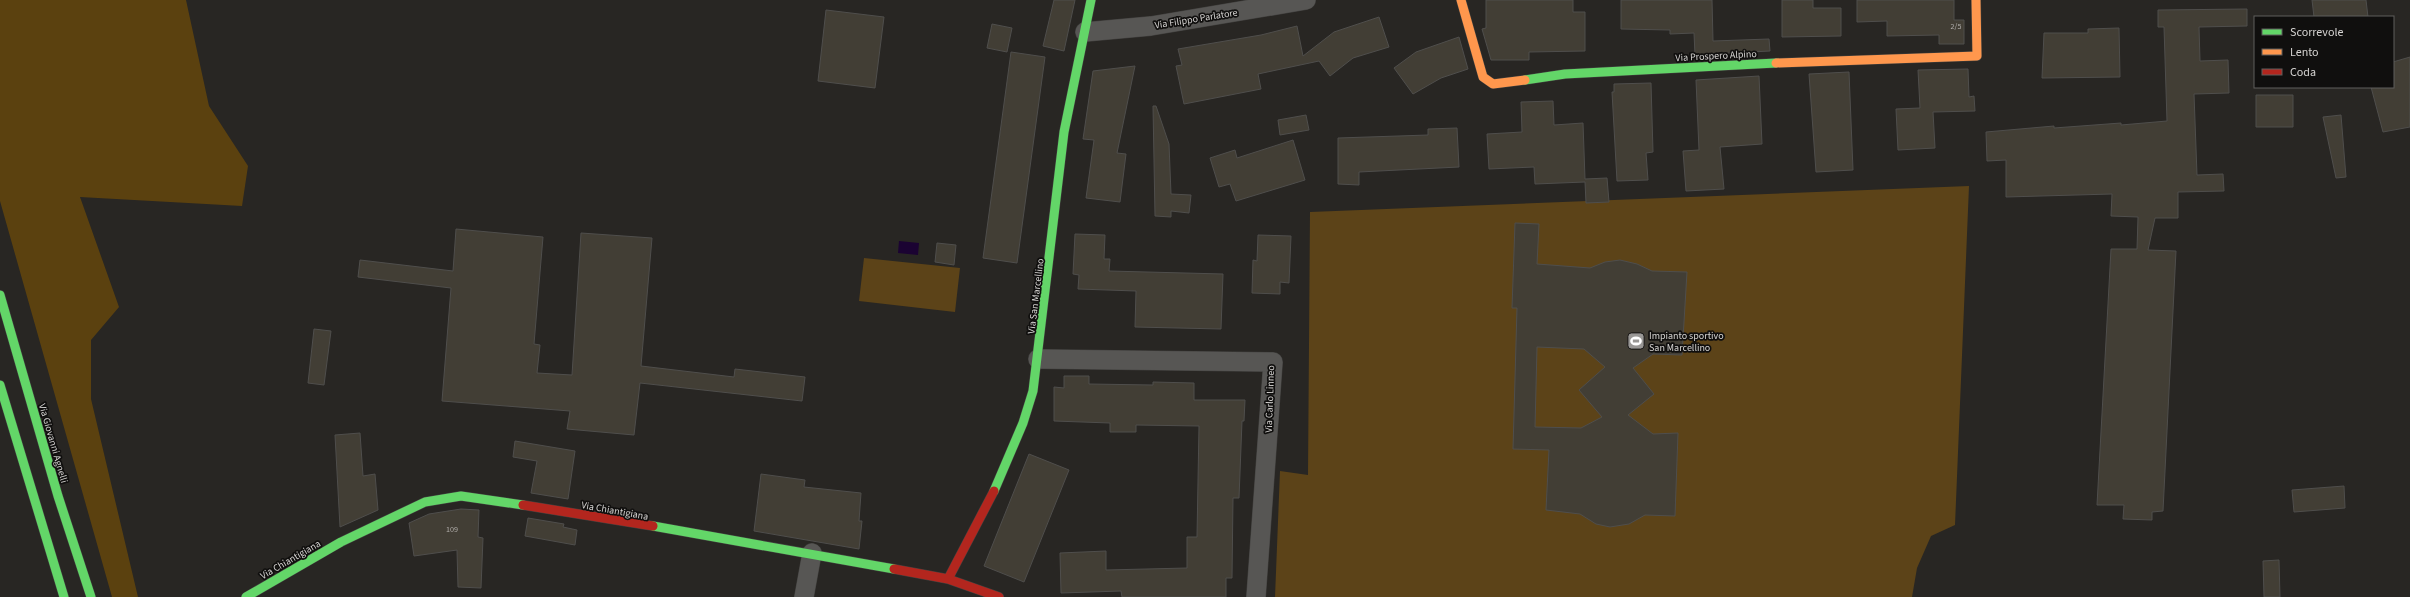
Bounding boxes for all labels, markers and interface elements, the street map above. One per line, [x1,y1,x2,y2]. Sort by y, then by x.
street label: Via Filippo Parlatore [1154,6,1239,32]
legend [2254,16,2394,88]
house number: 2/5 [1951,21,1961,32]
text: Scorrevole [2290,24,2343,41]
text: Lento [2290,44,2319,61]
street label: Via Prospero Alpino [1675,47,1757,65]
text: Coda [2290,64,2316,81]
street label: Via San Marcellino [1024,258,1048,335]
place label: Impianto sportivo San Marcellino [1649,329,1724,355]
sports icon: Impianto sportivo San Marcellino [1626,331,1646,351]
street label: Via Carlo Linneo [1262,365,1278,433]
street label: Via Giovanni Agnelli [35,402,71,485]
street label: Via Chiantigiana [580,498,649,524]
house number: 109 [446,524,458,535]
street label: Via Chiantigiana [258,537,323,583]

